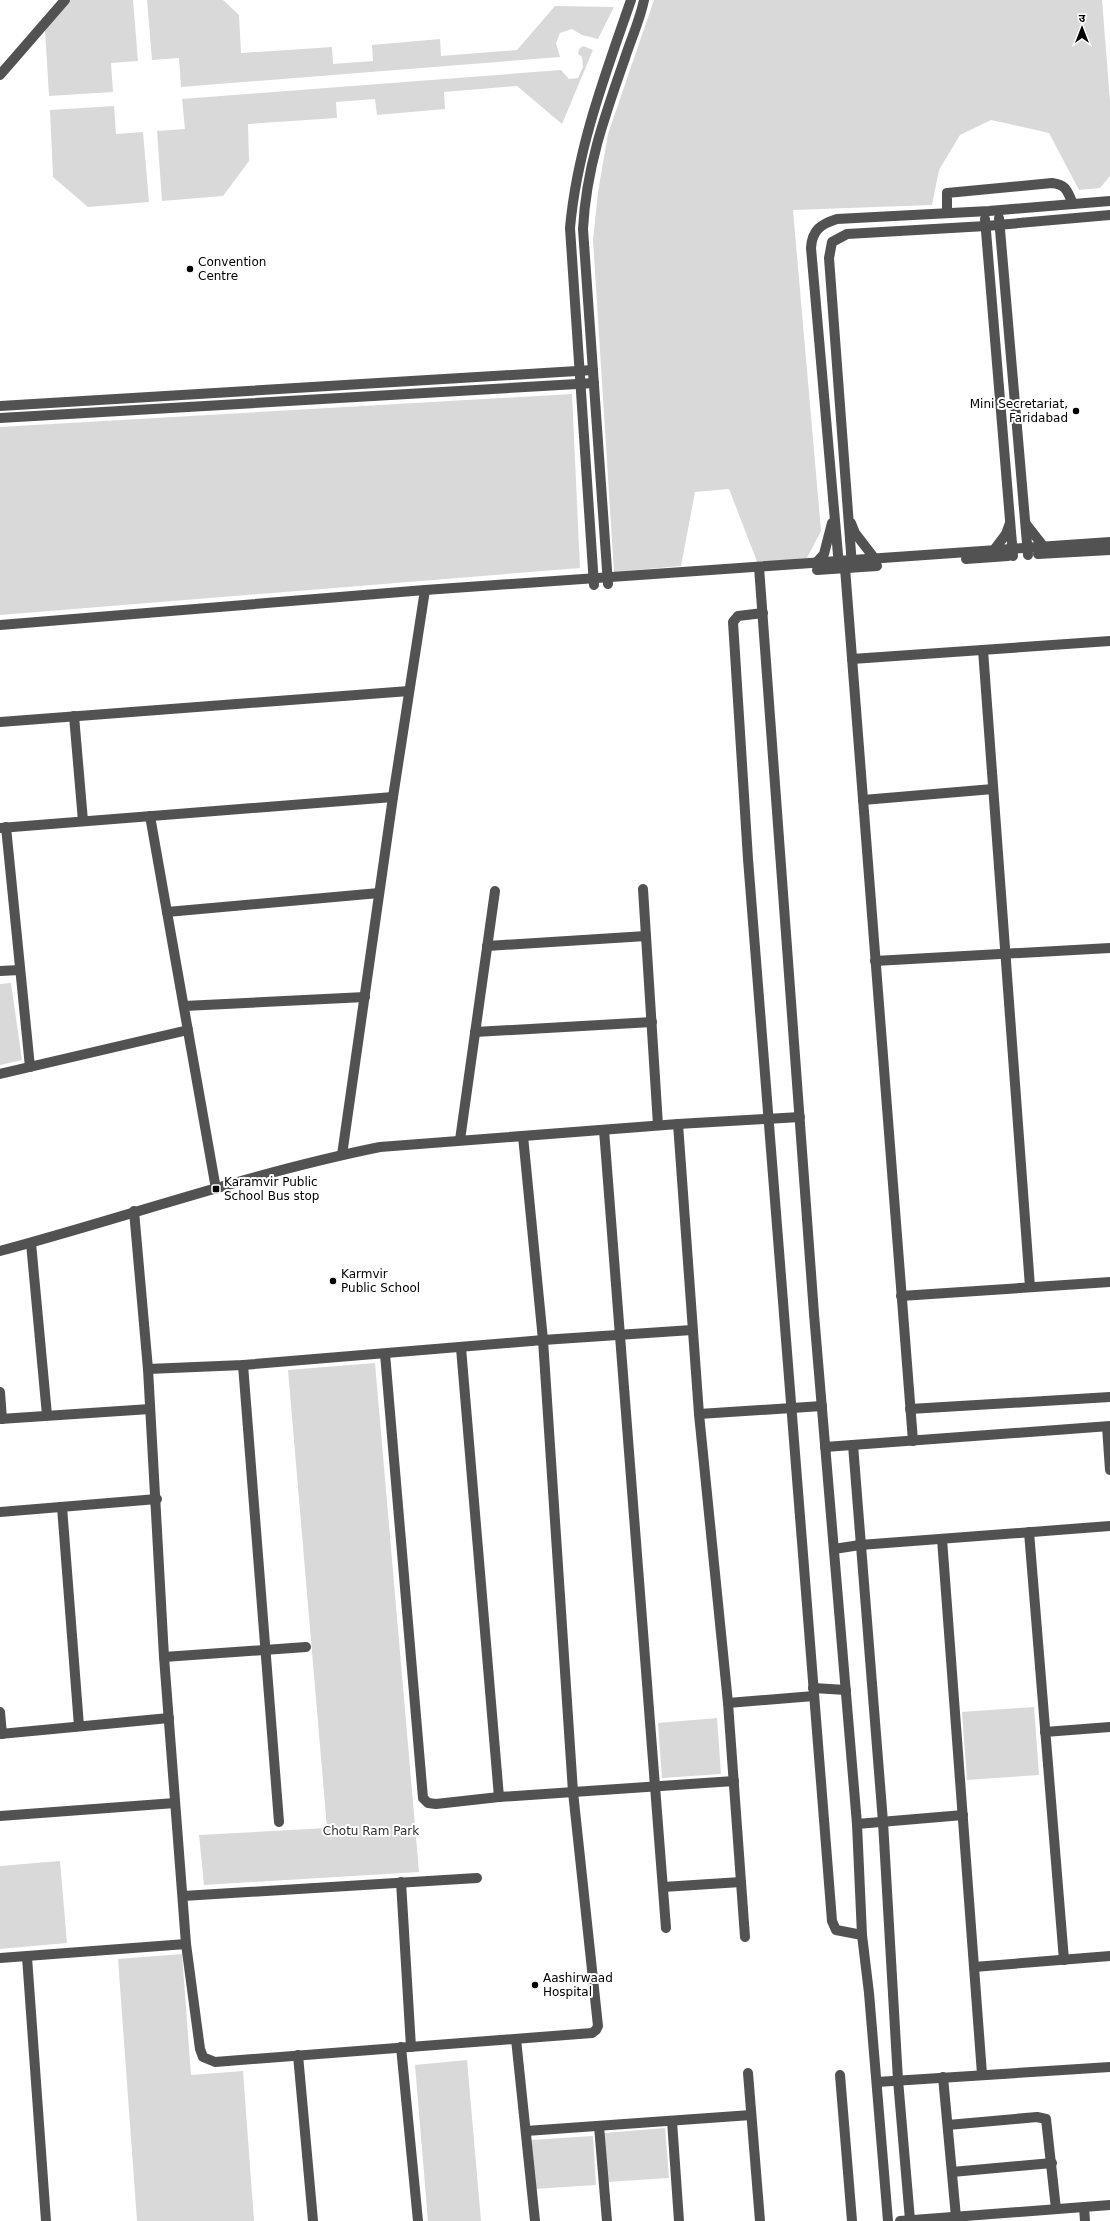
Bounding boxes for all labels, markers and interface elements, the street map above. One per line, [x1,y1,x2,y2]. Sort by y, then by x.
north arrow [1062,8,1102,48]
text: उ [1079,12,1086,25]
place label: Convention Centre [198,255,266,283]
marker: Convention Centre [185,264,195,274]
place label: Mini Secretariat, Faridabad [970,397,1068,425]
marker: Mini Secretariat, Faridabad [1071,406,1081,416]
place label: Karamvir Public School Bus stop [224,1175,319,1203]
marker: Karamvir Public School Bus stop [211,1184,221,1194]
place label: Karmvir Public School [341,1267,420,1295]
marker: Karmvir Public School [328,1276,338,1286]
park label: Chotu Ram Park [323,1824,419,1838]
place label: Aashirwaad Hospital [543,1971,613,1999]
marker: Aashirwaad Hospital [530,1980,540,1990]

